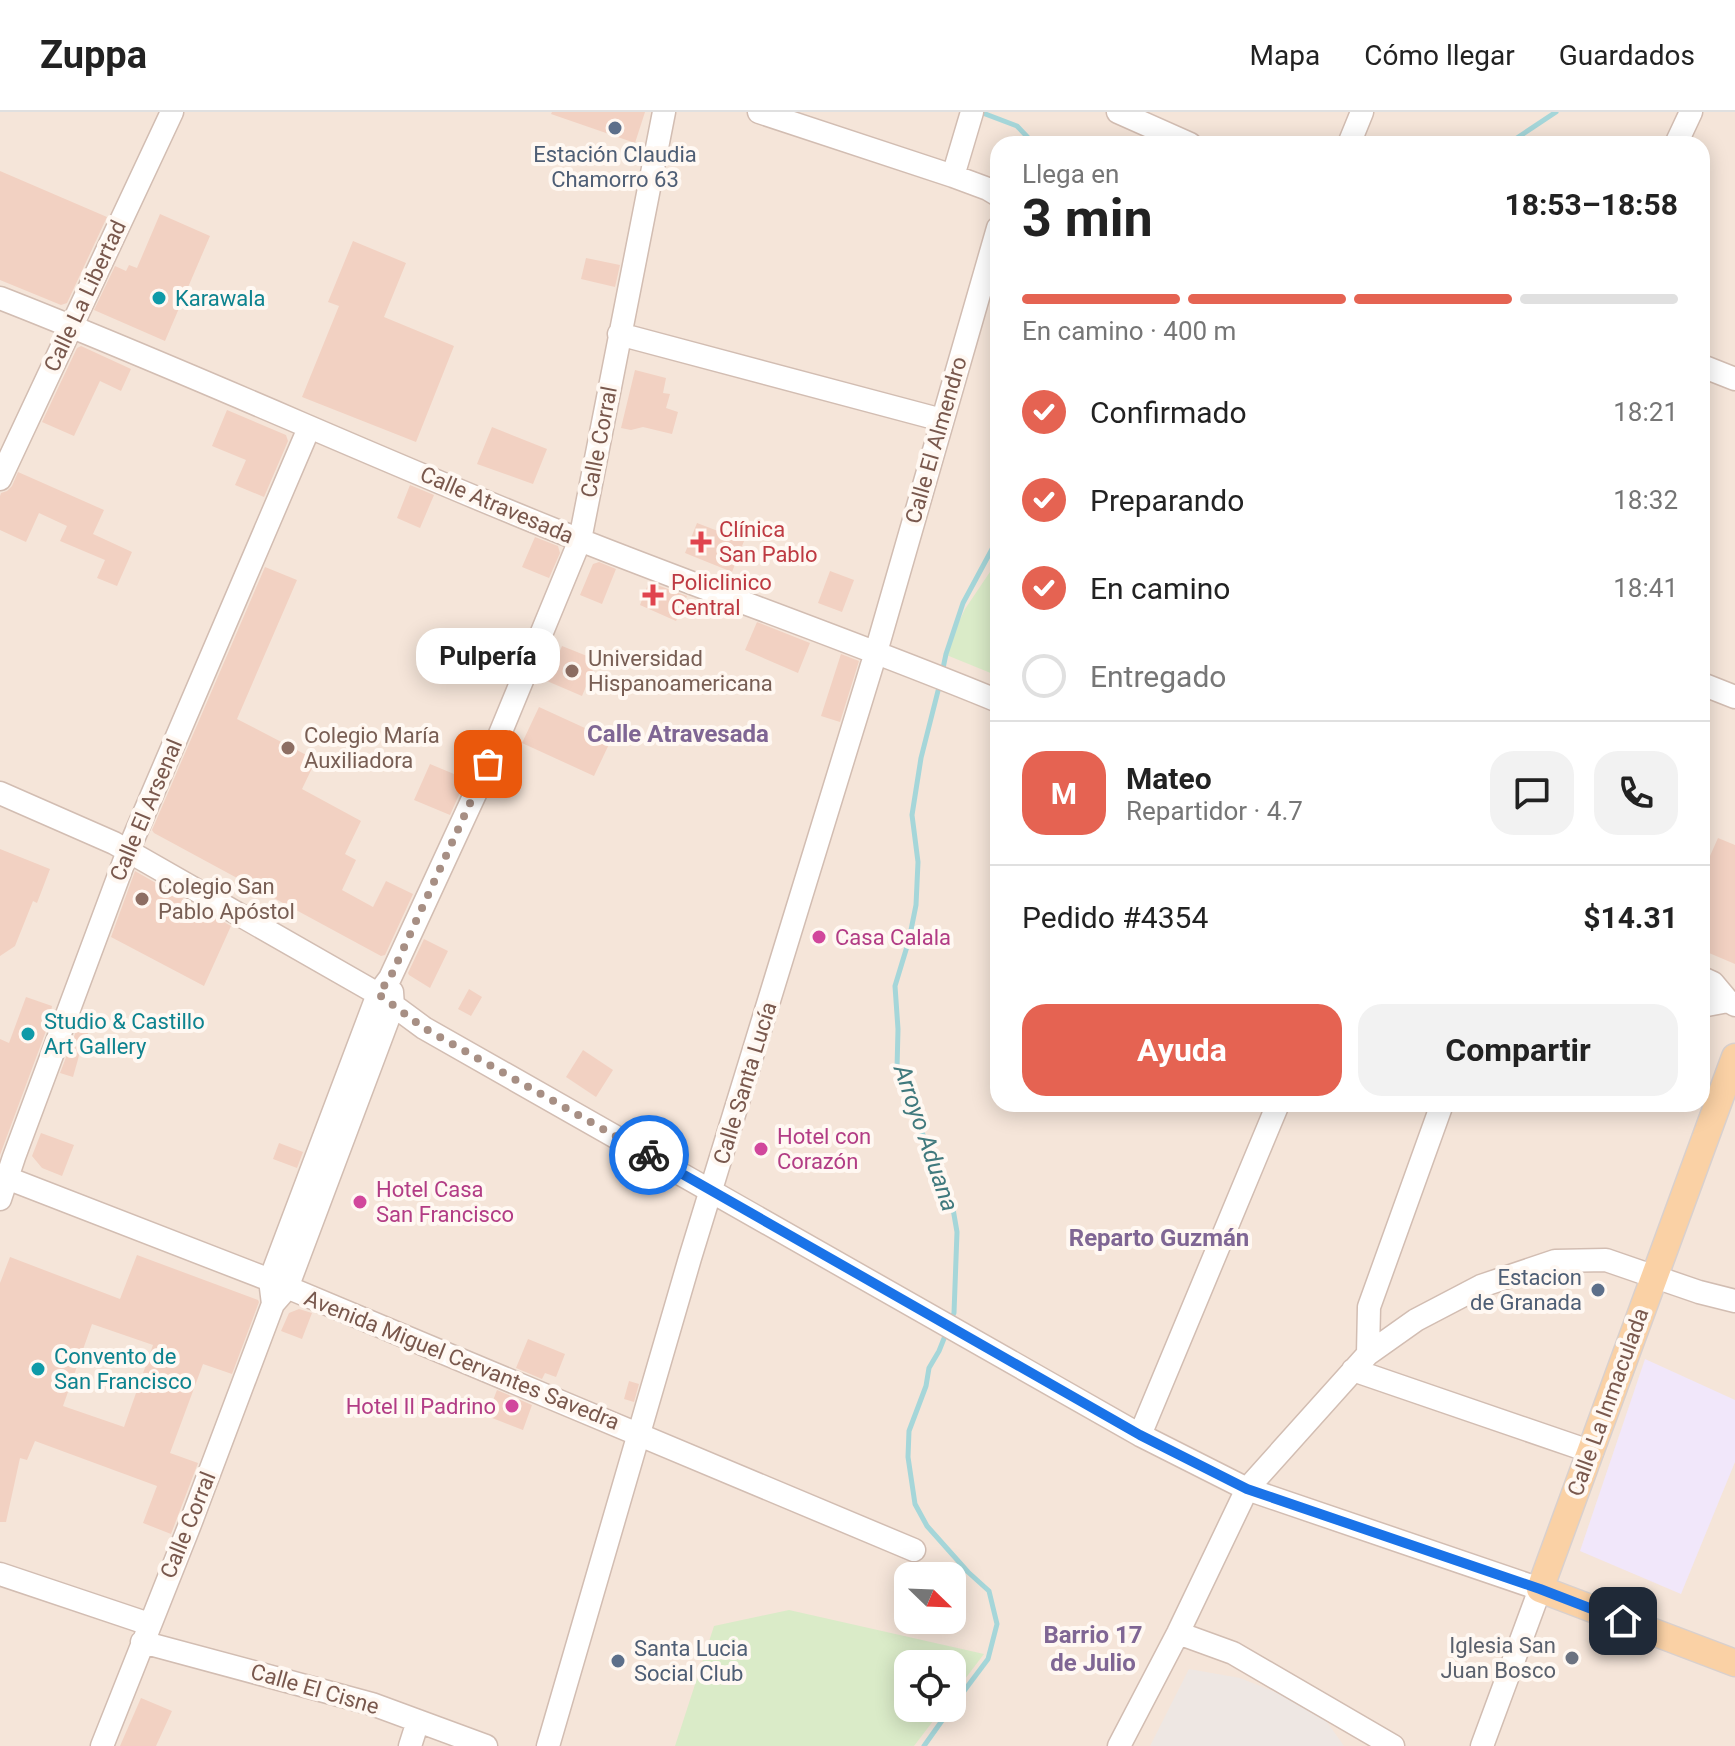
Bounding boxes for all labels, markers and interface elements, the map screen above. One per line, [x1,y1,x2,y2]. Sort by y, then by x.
text: Zuppa [40,33,147,77]
text: Mapa [1250,39,1320,72]
text: Cómo llegar [1364,39,1515,72]
text: Guardados [1559,39,1695,72]
marker: Estación Claudia Chamorro 63 [606,119,624,137]
place label: Estación Claudia Chamorro 63 [533,142,697,192]
text: Llega en [1022,159,1119,189]
text: 18:53–18:58 [1504,187,1678,222]
text: 3 min [1022,188,1153,249]
street label: Calle La Libertad [39,216,131,376]
place label: Karawala [175,286,266,311]
marker: Karawala [150,289,168,307]
text: En camino · 400 m [1022,316,1236,346]
street label: Calle El Almendro [900,354,972,526]
street label: Calle Corral [576,384,622,500]
icon: check [1022,390,1066,434]
text: Confirmado [1090,395,1247,430]
text: 18:21 [1613,397,1678,427]
street label: Calle Atravesada [417,461,577,549]
icon: check [1022,478,1066,522]
text: Preparando [1090,483,1244,518]
text: 18:32 [1613,485,1678,515]
place label: Clínica San Pablo [719,517,818,567]
marker: Clínica San Pablo [690,531,712,553]
icon: check [1022,566,1066,610]
place label: Policlinico Central [671,570,772,620]
text: En camino [1090,571,1230,606]
text: 18:41 [1613,573,1678,603]
marker: Policlinico Central [642,584,664,606]
callout: Pulpería [416,628,560,684]
text: Pulpería [439,641,537,671]
place label: Universidad Hispanoamericana [588,646,773,696]
text: Entregado [1090,659,1226,694]
marker: Universidad Hispanoamericana [563,662,581,680]
district label: Calle Atravesada [587,720,769,748]
place label: Colegio María Auxiliadora [304,723,440,773]
pin [454,730,522,798]
street label: Calle El Arsenal [105,735,187,885]
marker: Colegio María Auxiliadora [279,739,297,757]
icon: bag [466,742,510,786]
button: chat [1490,751,1574,835]
button: phone [1594,751,1678,835]
text: Mateo [1126,761,1212,796]
text: M [1051,776,1077,811]
text: Repartidor · 4.7 [1126,796,1303,826]
place label: Colegio San Pablo Apóstol [158,874,295,924]
marker: Colegio San Pablo Apóstol [133,890,151,908]
text: Pedido #4354 [1022,900,1208,935]
text: $14.31 [1583,900,1678,935]
place label: Casa Calala [835,925,951,950]
marker: Casa Calala [810,928,828,946]
street label: Calle Santa Lucía [708,999,782,1167]
button: Ayuda [1022,1004,1342,1096]
button: Compartir [1358,1004,1678,1096]
place label: Studio & Castillo Art Gallery [44,1009,205,1059]
marker: Studio & Castillo Art Gallery [19,1025,37,1043]
water label: Arroyo Aduana [888,1060,964,1215]
courier [609,1115,689,1195]
place label: Hotel con Corazón [777,1124,871,1174]
icon: bike [627,1133,671,1177]
marker: Hotel con Corazón [752,1140,770,1158]
place label: Hotel Casa San Francisco [376,1177,514,1227]
marker: Hotel Casa San Francisco [351,1193,369,1211]
district label: Reparto Guzmán [1069,1224,1249,1252]
place label: Estacion de Granada [1470,1265,1582,1315]
marker: Estacion de Granada [1589,1281,1607,1299]
street label: Avenida Miguel Cervantes Savedra [301,1285,623,1435]
street label: Calle La Inmaculada [1562,1305,1654,1499]
place label: Convento de San Francisco [54,1344,192,1394]
marker: Convento de San Francisco [29,1360,47,1378]
place label: Hotel Il Padrino [346,1394,496,1419]
marker: Hotel Il Padrino [503,1397,521,1415]
street label: Calle Corral [155,1468,221,1582]
north arrow [894,1562,966,1634]
map controls [894,1562,966,1722]
pin [1589,1587,1657,1655]
icon: home [1601,1599,1645,1643]
district label: Barrio 17 de Julio [1043,1621,1143,1677]
place label: Iglesia San Juan Bosco [1440,1633,1556,1683]
place label: Santa Lucia Social Club [634,1636,748,1686]
marker: Iglesia San Juan Bosco [1563,1649,1581,1667]
button: locate [894,1650,966,1722]
marker: Santa Lucia Social Club [609,1652,627,1670]
street label: Calle El Cisne [248,1659,382,1719]

